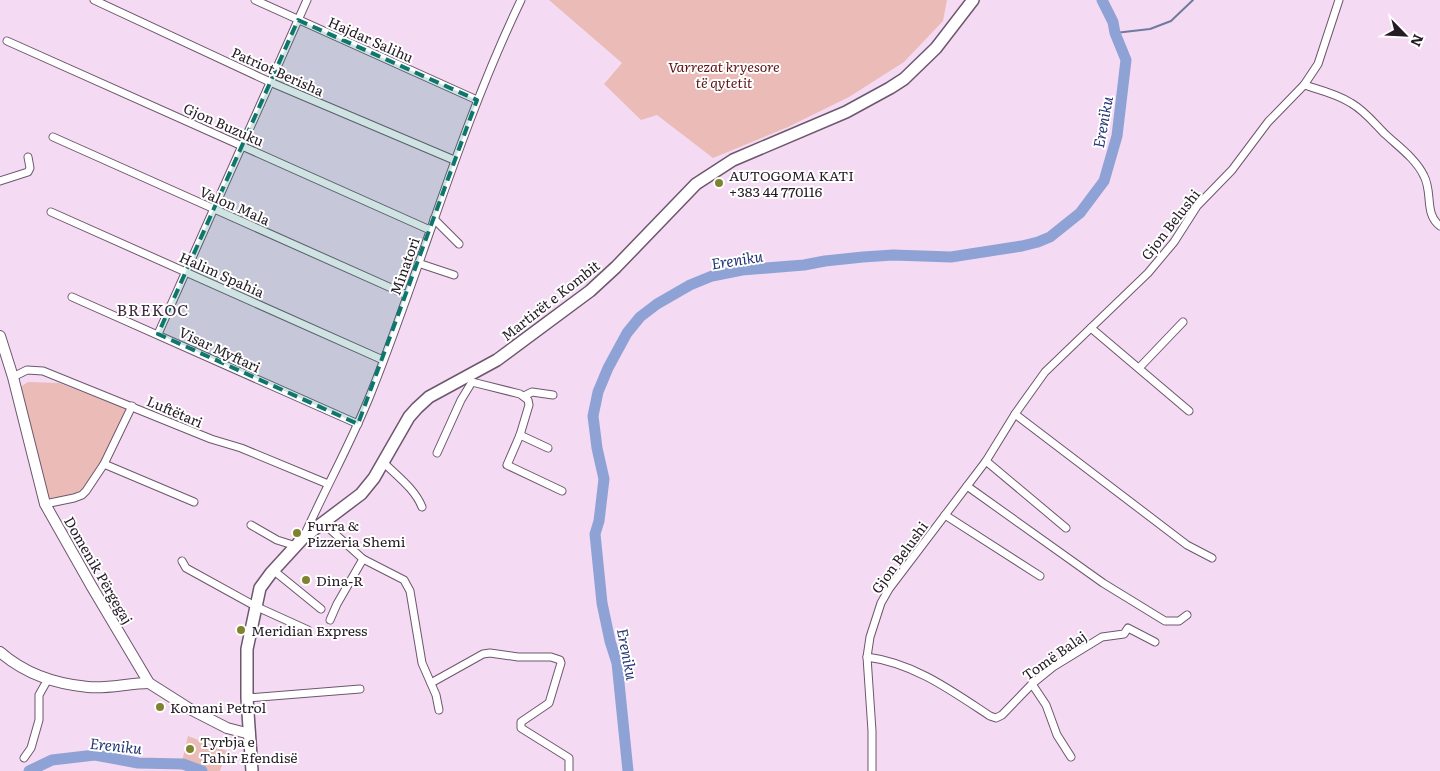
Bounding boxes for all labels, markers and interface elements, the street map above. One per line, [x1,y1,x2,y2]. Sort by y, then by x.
north arrow [1380,10,1430,60]
street label: Hajdar Salihu [325,11,417,67]
text: N [1406,31,1429,50]
street label: Patriot Berisha [229,42,328,101]
park label: Varrezat kryesore të qytetit [668,56,780,92]
water label: Ereniku [1086,94,1118,150]
street label: Gjon Buzuku [181,97,267,151]
place label: AUTOGOMA KATI +383 44 770116 [729,165,854,201]
marker: AUTOGOMA KATI +383 44 770116 [713,177,725,189]
street label: Valon Mala [197,181,274,230]
street label: Gjon Belushi [1136,184,1204,264]
street label: Minatori [384,234,424,298]
water label: Ereniku [709,244,765,274]
street label: Halim Spahia [176,246,268,302]
street label: Martirët e Kombit [497,255,604,345]
district label: BREKOC [116,297,190,321]
street label: Visar Myftari [176,321,264,377]
street label: Luftëtari [144,390,206,432]
street label: Domenik Përgegaj [60,513,138,627]
place label: Furra & Pizzeria Shemi [307,515,406,551]
street label: Gjon Belushi [866,517,932,597]
marker: Furra & Pizzeria Shemi [291,527,303,539]
place label: Dina-R [316,570,363,590]
marker: Dina-R [300,574,312,586]
place label: Meridian Express [251,620,367,640]
marker: Meridian Express [235,624,247,636]
water label: Ereniku [612,626,644,682]
street label: Tomë Balaj [1018,626,1090,684]
place label: Komani Petrol [170,697,266,717]
marker: Komani Petrol [154,701,166,713]
water label: Ereniku [89,731,143,759]
place label: Tyrbja e Tahir Efendisë [200,731,298,767]
marker: Tyrbja e Tahir Efendisë [184,743,196,755]

